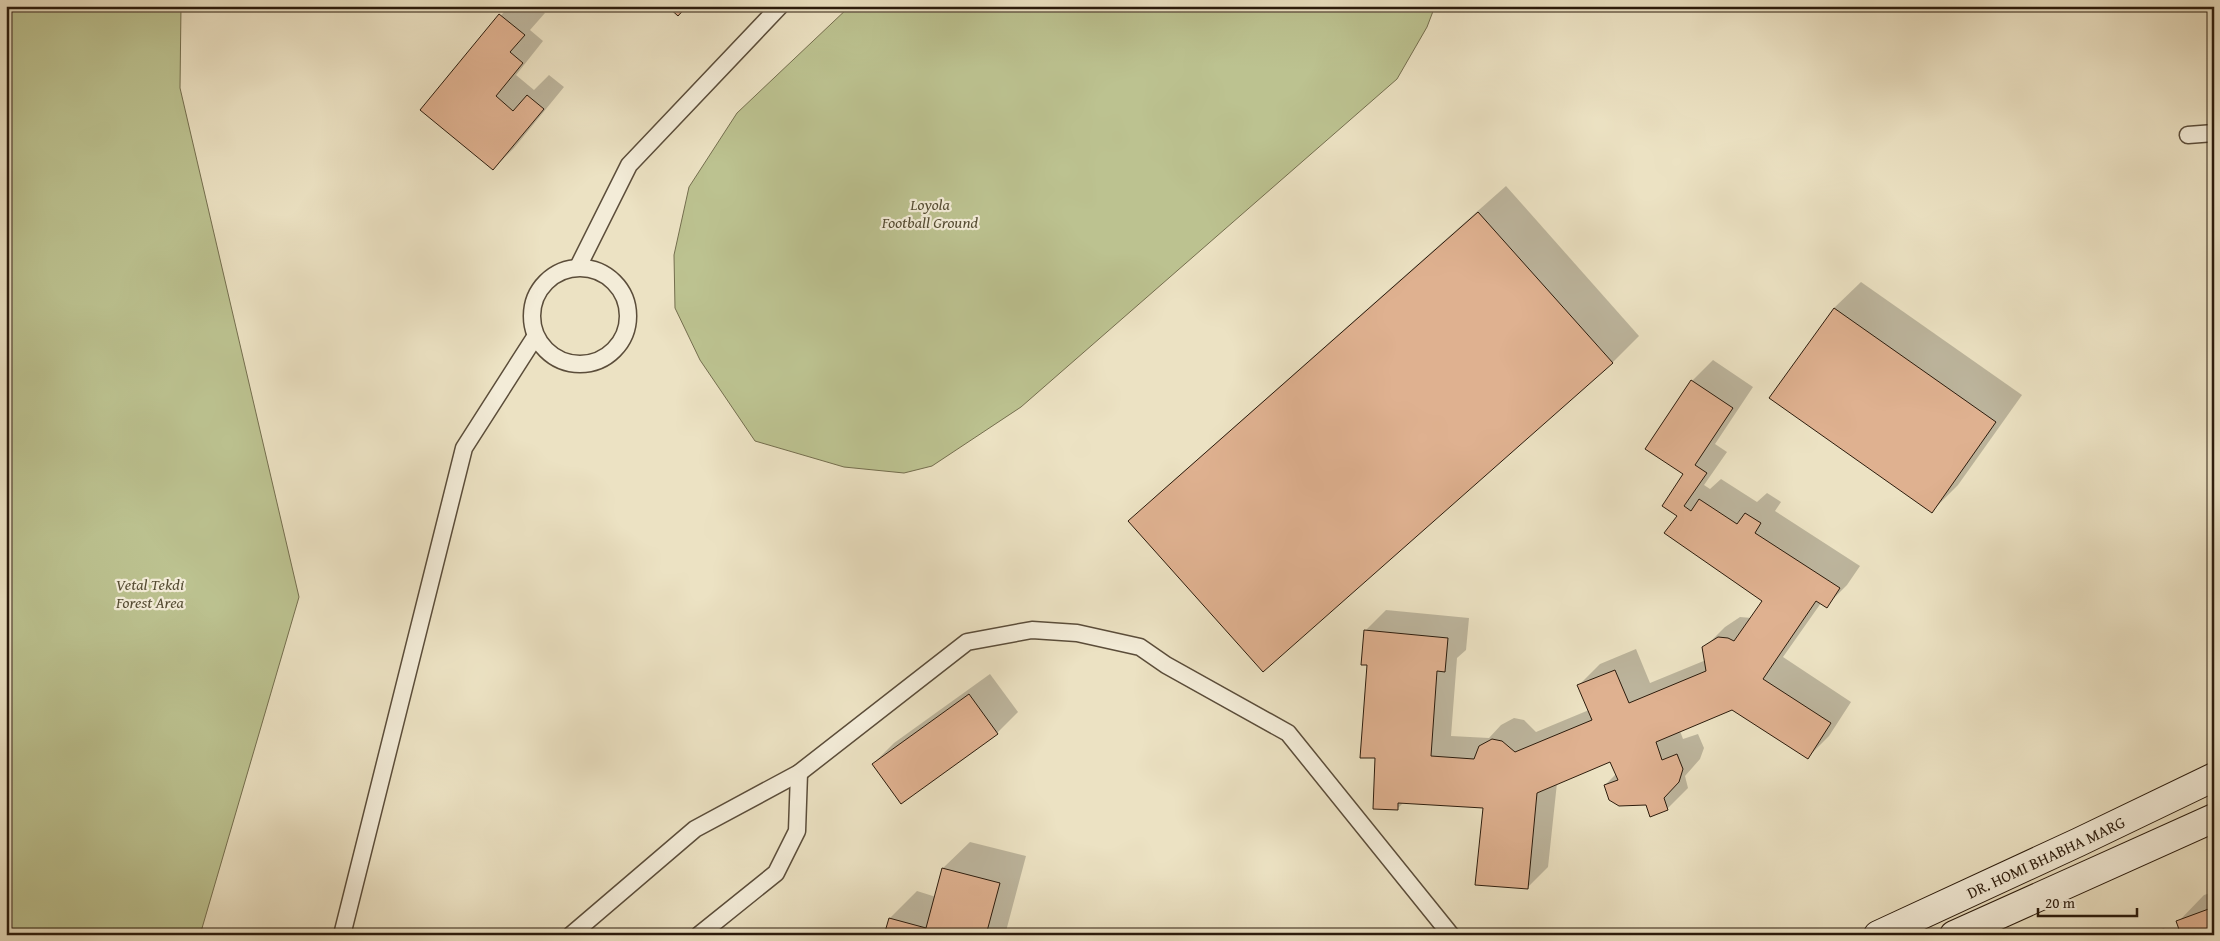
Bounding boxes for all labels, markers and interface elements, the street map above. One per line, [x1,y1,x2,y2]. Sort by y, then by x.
park label: Loyola Football Ground [881,192,979,234]
park label: Vetal Tekdi Forest Area [115,572,185,614]
street label: DR. HOMI BHABHA MARG [1963,809,2129,904]
scale bar [2038,886,2136,918]
text: 20 m [2045,892,2076,913]

